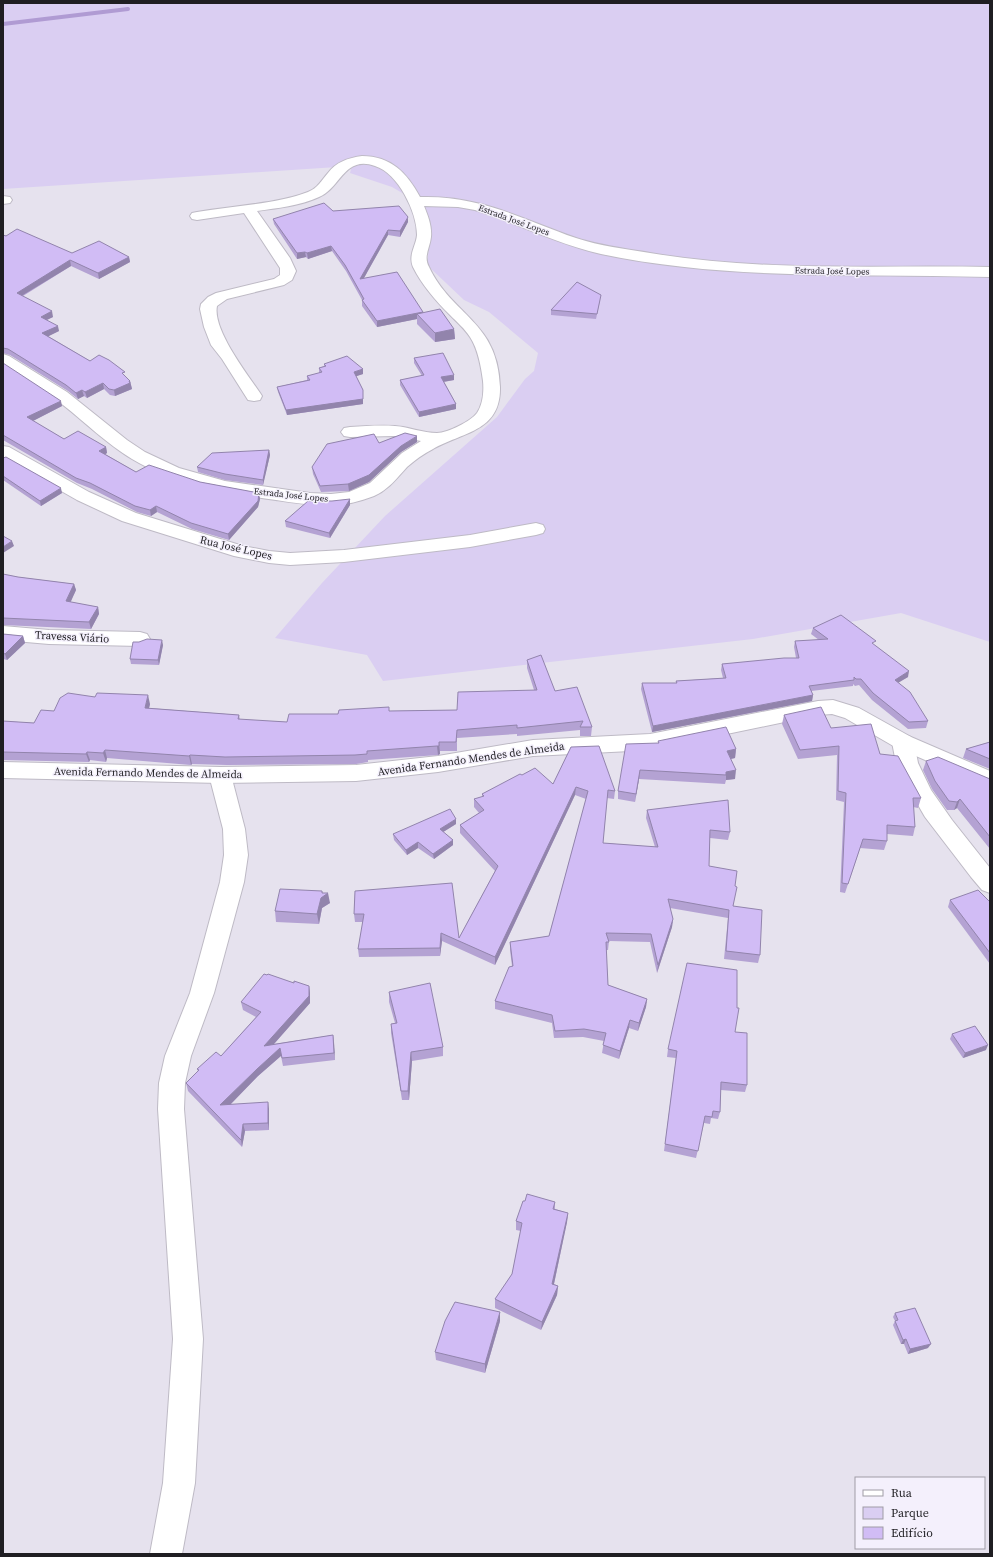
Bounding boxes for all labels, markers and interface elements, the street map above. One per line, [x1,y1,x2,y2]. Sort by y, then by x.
street label: Estrada José Lopes [477,202,551,238]
street label: Estrada José Lopes [794,264,870,278]
street label: Estrada José Lopes [253,485,329,505]
street label: Rua José Lopes [198,532,274,564]
street label: Travessa Viário [34,628,110,646]
street label: Avenida Fernando Mendes de Almeida [377,738,566,780]
street label: Avenida Fernando Mendes de Almeida [54,764,243,782]
legend [855,1477,985,1549]
text: Rua [891,1485,913,1501]
text: Parque [891,1505,929,1521]
text: Edifício [891,1525,933,1541]

